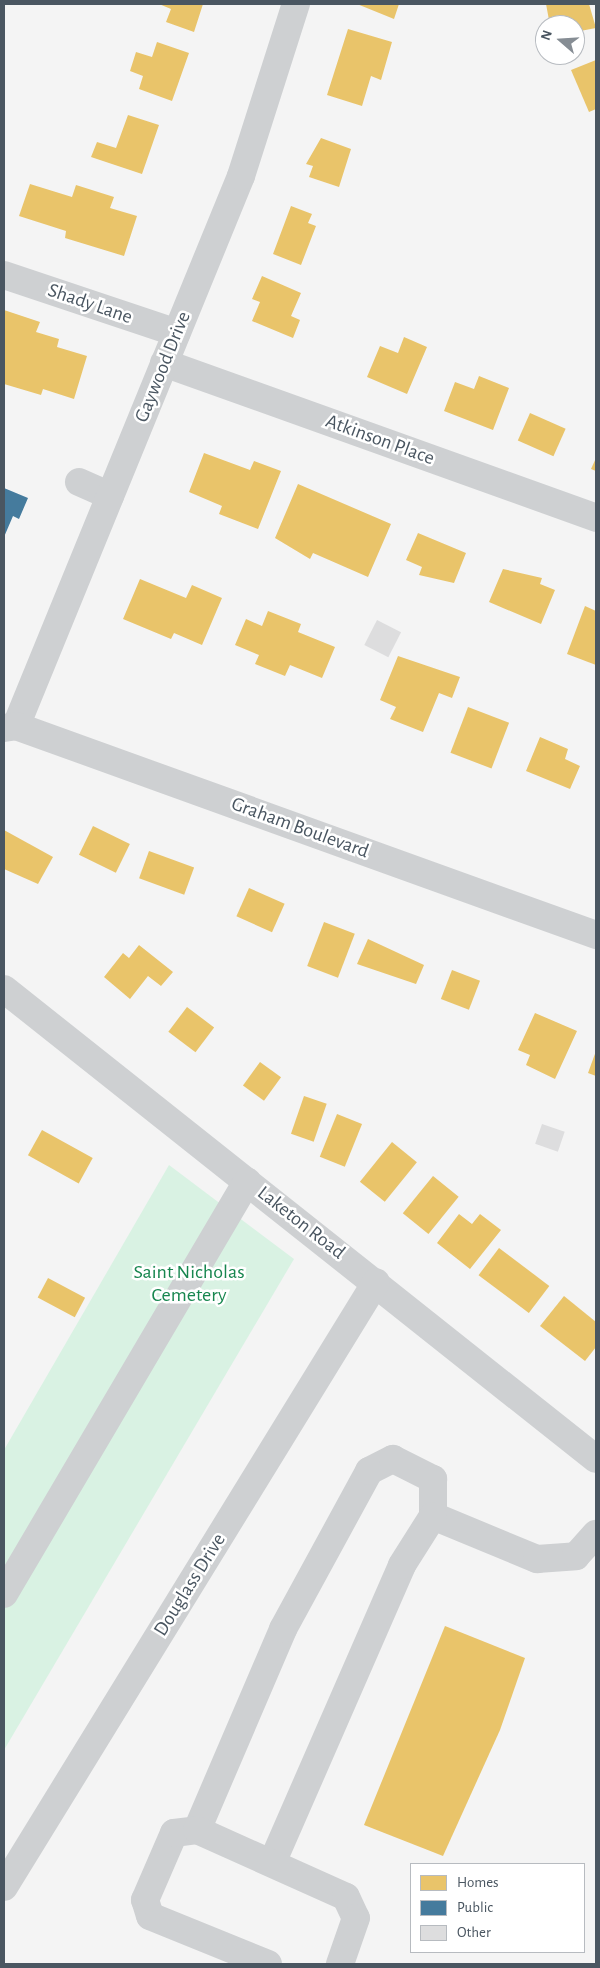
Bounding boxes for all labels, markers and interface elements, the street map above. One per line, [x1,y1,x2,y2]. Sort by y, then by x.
north arrow [535,15,585,65]
text: N [539,29,555,42]
street label: Shady Lane [45,278,135,330]
street label: Gaywood Drive [130,308,196,426]
street label: Atkinson Place [322,409,438,471]
street label: Graham Boulevard [228,792,372,864]
street label: Laketon Road [252,1181,350,1265]
park label: Saint Nicholas Cemetery [133,1261,245,1308]
street label: Douglass Drive [149,1529,231,1641]
legend [410,1863,585,1953]
text: Homes [457,1875,499,1890]
text: Public [457,1900,493,1915]
text: Other [457,1925,491,1940]

